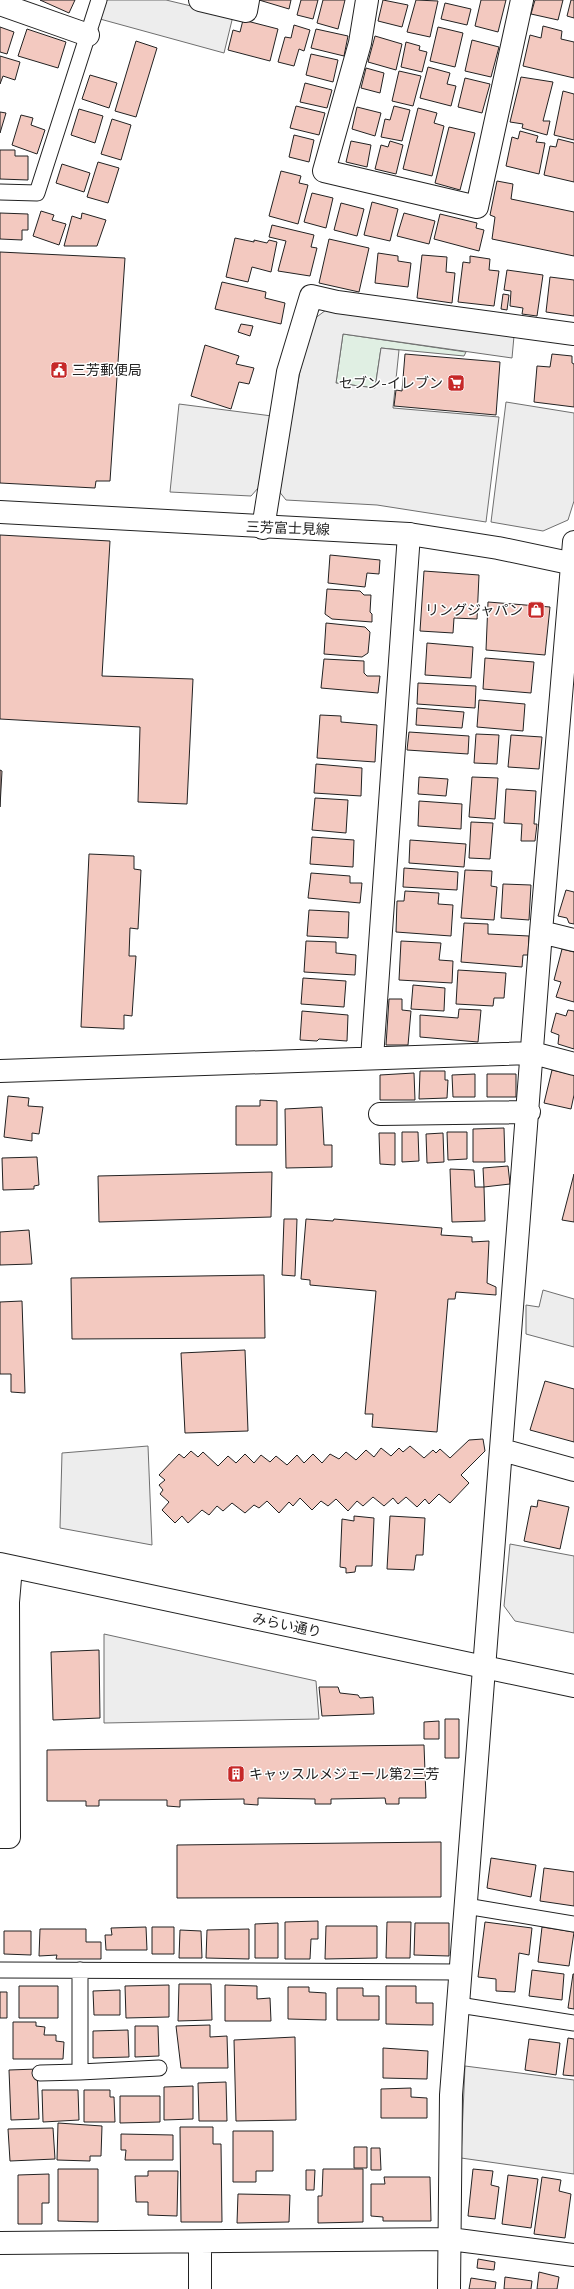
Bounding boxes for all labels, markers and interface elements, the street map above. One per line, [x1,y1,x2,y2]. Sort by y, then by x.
public building icon: 三芳郵便局 [49,360,69,380]
place label: 三芳郵便局 [72,361,142,379]
supermarket icon: セブン-イレブン [446,373,466,393]
place label: セブン-イレブン [339,374,443,392]
street label: 三芳富士見線 [246,518,330,538]
shop icon: リングジャパン [526,600,546,620]
place label: リングジャパン [425,601,523,619]
street label: みらい通り [251,1609,323,1641]
building icon: キャッスルメジェール第2三芳 [226,1764,246,1784]
place label: キャッスルメジェール第2三芳 [249,1765,439,1783]

